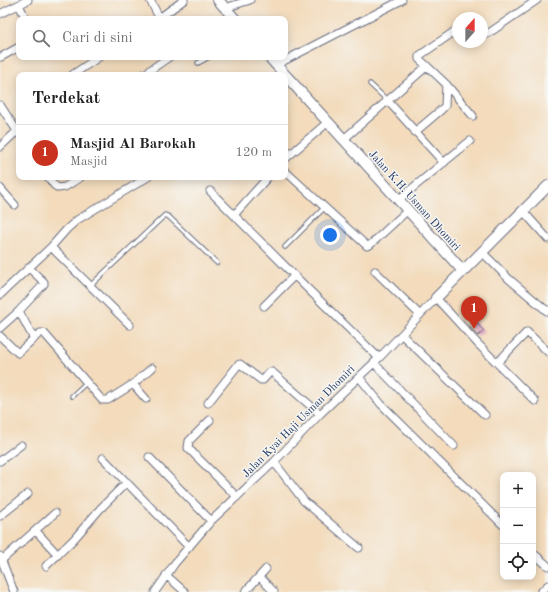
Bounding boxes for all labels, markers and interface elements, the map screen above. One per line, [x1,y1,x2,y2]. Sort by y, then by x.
north arrow [452,12,488,48]
search box [16,16,288,60]
icon: search [30,27,52,49]
text: Cari di sini [62,31,133,46]
text: Terdekat [32,90,100,107]
text: Masjid Al Barokah [70,137,196,152]
text: 1 [41,146,49,159]
text: 120 m [235,146,272,159]
street label: Jalan K.H. Usman Dhomiri [366,149,462,253]
text: Masjid [70,155,107,168]
your location [320,225,340,245]
pin: 1 [461,296,487,329]
street label: Jalan Kyai Haji Usman Dhomiri [241,364,357,480]
map controls [500,472,536,580]
button: + [500,472,536,508]
button: − [500,508,536,544]
button: locate [500,544,536,580]

